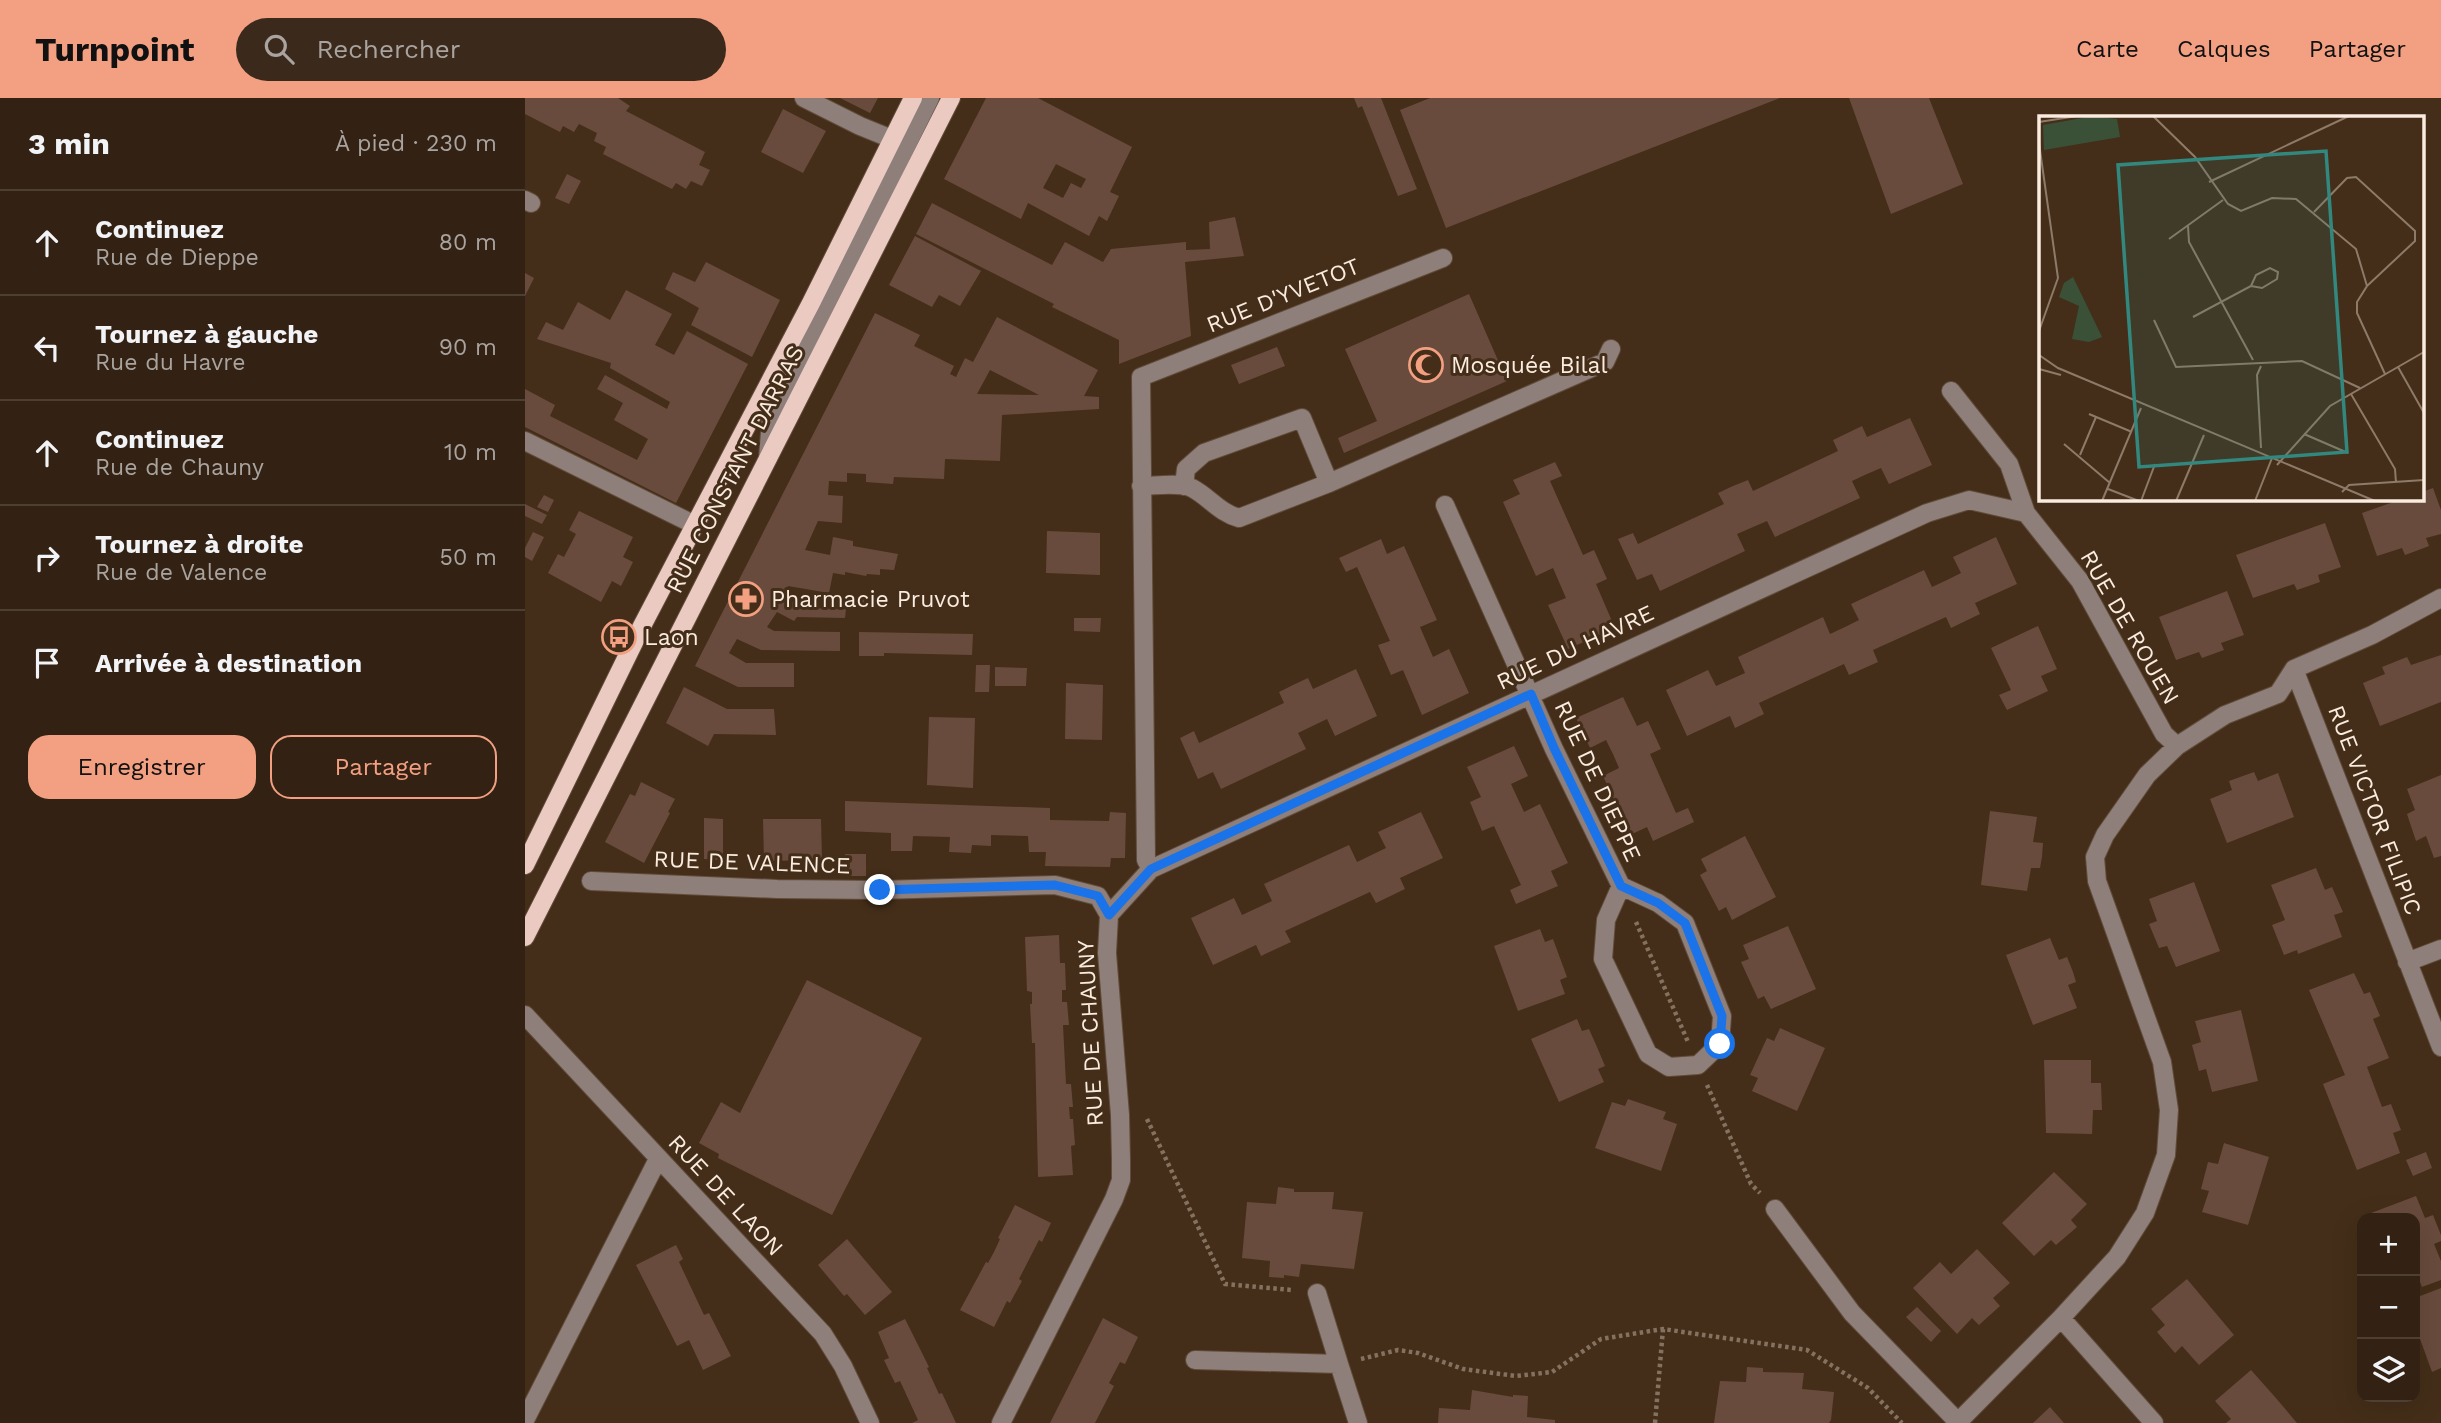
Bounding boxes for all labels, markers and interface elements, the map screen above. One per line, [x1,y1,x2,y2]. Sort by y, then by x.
search box [236,18,726,81]
text: Turnpoint [35,30,194,69]
icon: search [260,30,298,68]
text: Rechercher [316,34,460,64]
text: Carte [2076,35,2139,63]
text: Calques [2177,35,2271,63]
text: Partager [2309,35,2406,63]
inset map [2039,116,2423,500]
text: 3 min [28,126,110,161]
text: À pied · 230 m [335,130,497,157]
text: Continuez [95,214,224,244]
icon: ahead [28,224,66,262]
text: 80 m [439,229,497,256]
text: Rue de Dieppe [95,244,259,271]
street label: RUE D'YVETOT [1203,252,1364,338]
text: Tournez à gauche [95,319,318,349]
icon: left [28,329,66,367]
text: 90 m [439,334,497,361]
street label: RUE CONSTANT DARRAS [661,341,810,598]
mosque icon: Mosquée Bilal [1407,346,1445,384]
text: Rue du Havre [95,349,245,376]
place label: Mosquée Bilal [1451,352,1608,379]
text: Continuez [95,424,224,454]
icon: ahead [28,434,66,472]
text: 10 m [444,439,497,466]
text: Rue de Chauny [95,454,264,481]
text: Tournez à droite [95,529,304,559]
icon: right [28,539,66,577]
text: 50 m [440,544,497,571]
street label: RUE DE ROUEN [2075,545,2185,709]
text: Rue de Valence [95,559,267,586]
pharmacy icon: Pharmacie Pruvot [727,580,765,618]
place label: Pharmacie Pruvot [771,586,970,613]
street label: RUE DU HAVRE [1492,599,1658,696]
bus stop icon: Laon [600,618,638,656]
place label: Laon [644,624,699,651]
icon: arrive [28,644,66,682]
text: Arrivée à destination [95,648,362,678]
street label: RUE DE DIEPPE [1549,697,1647,866]
street label: RUE VICTOR FILIPIC [2322,701,2427,919]
button: Enregistrer [28,735,256,799]
button: Partager [270,735,497,799]
street label: RUE DE VALENCE [653,846,851,879]
route end [864,874,895,905]
street label: RUE DE CHAUNY [1072,939,1109,1127]
route start [1704,1028,1735,1059]
street label: RUE DE LAON [663,1129,789,1261]
map controls [2357,1213,2420,1402]
button: + [2357,1213,2420,1276]
button: − [2357,1276,2420,1339]
button: layers [2357,1339,2420,1402]

